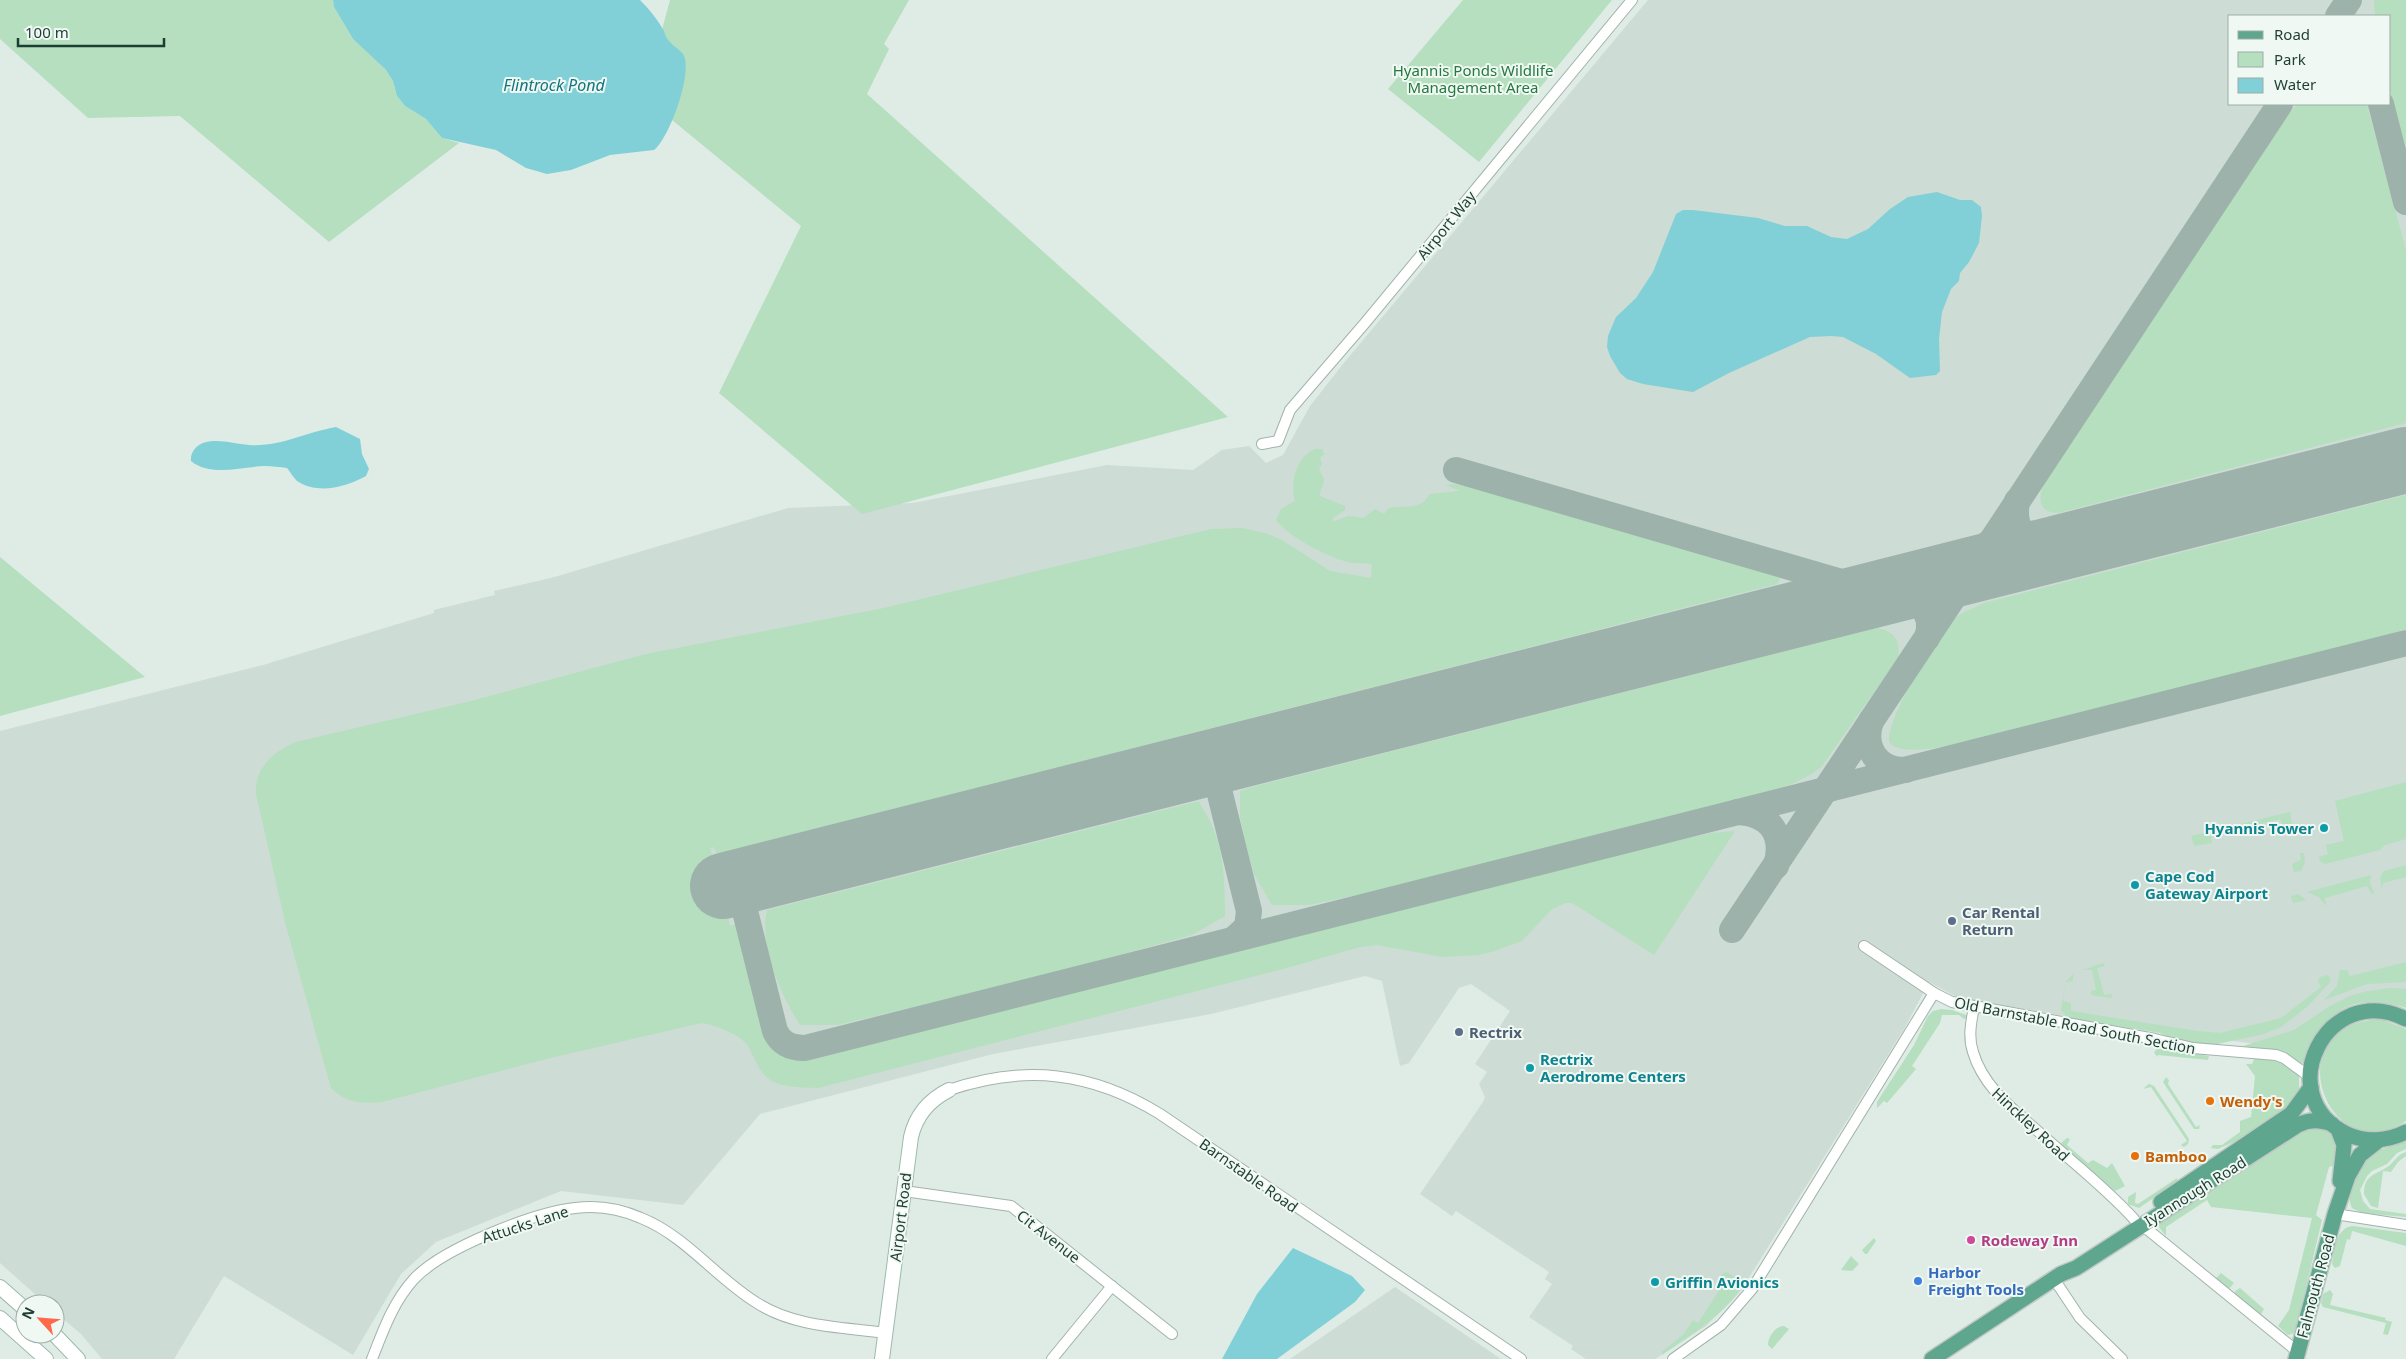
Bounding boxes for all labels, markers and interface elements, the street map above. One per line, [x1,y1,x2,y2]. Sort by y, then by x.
scale bar [18,15,164,47]
legend [2228,15,2391,105]
text: 100 m [25,22,69,42]
text: Road [2274,24,2310,44]
text: Park [2274,49,2306,69]
park label: Hyannis Ponds Wildlife Management Area [1393,60,1553,97]
water label: Flintrock Pond [503,74,605,96]
text: Water [2274,74,2316,94]
street label: Airport Way [1412,186,1480,264]
place label: Hyannis Tower [2204,818,2314,838]
marker: Hyannis Tower [2318,822,2330,834]
place label: Cape Cod Gateway Airport [2145,866,2268,903]
marker: Cape Cod Gateway Airport [2129,879,2141,891]
place label: Car Rental Return [1962,902,2040,939]
marker: Car Rental Return [1946,915,1958,927]
street label: Old Barnstable Road South Section [1953,992,2197,1058]
place label: Rectrix [1469,1022,1522,1042]
marker: Rectrix [1453,1026,1465,1038]
place label: Rectrix Aerodrome Centers [1540,1049,1686,1086]
marker: Rectrix Aerodrome Centers [1524,1062,1536,1074]
street label: Hinckley Road [1988,1083,2074,1165]
place label: Wendy's [2220,1091,2283,1111]
marker: Wendy's [2204,1095,2216,1107]
street label: Barnstable Road [1196,1133,1302,1217]
place label: Bamboo [2145,1146,2207,1166]
marker: Bamboo [2129,1150,2141,1162]
street label: Iyannough Road [2140,1152,2250,1230]
street label: Airport Road [885,1171,915,1263]
street label: Attucks Lane [479,1201,571,1247]
street label: Cit Avenue [1013,1205,1085,1267]
place label: Rodeway Inn [1981,1230,2078,1250]
street label: Falmouth Road [2291,1232,2339,1340]
marker: Rodeway Inn [1965,1234,1977,1246]
place label: Harbor Freight Tools [1928,1262,2024,1299]
place label: Griffin Avionics [1665,1272,1779,1292]
marker: Harbor Freight Tools [1912,1275,1924,1287]
marker: Griffin Avionics [1649,1276,1661,1288]
north arrow [15,1294,65,1344]
text: N [17,1304,39,1322]

